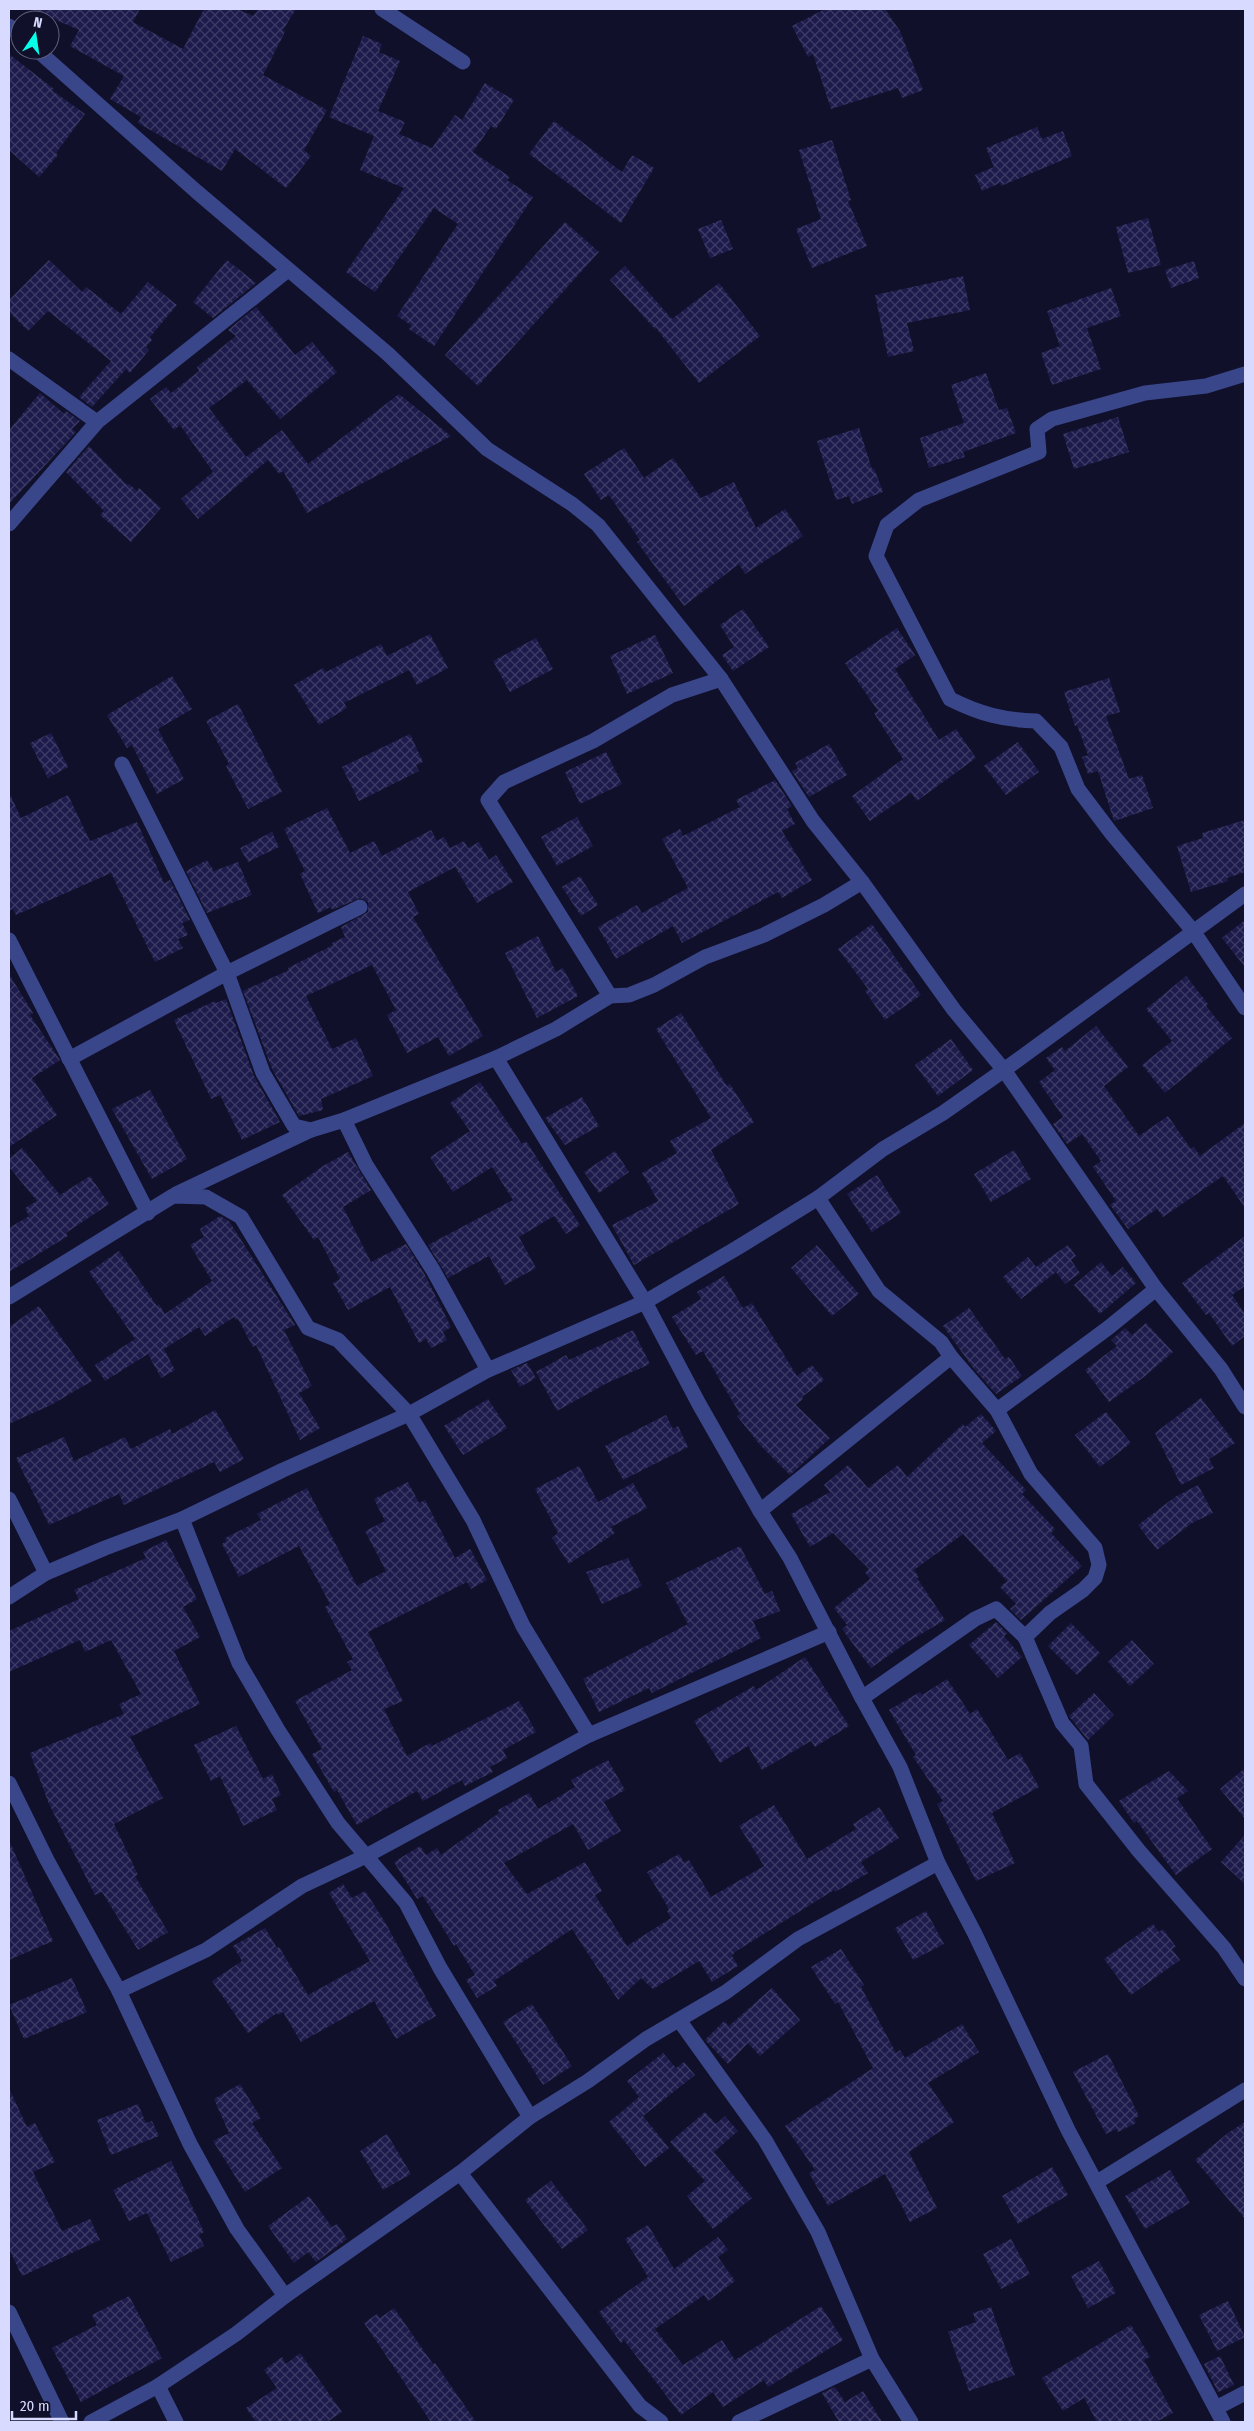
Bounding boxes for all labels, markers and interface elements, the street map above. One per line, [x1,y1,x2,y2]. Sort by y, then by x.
north arrow [10,10,60,60]
text: N [32,14,44,32]
scale bar [12,2388,76,2420]
text: 20 m [20,2397,50,2415]

